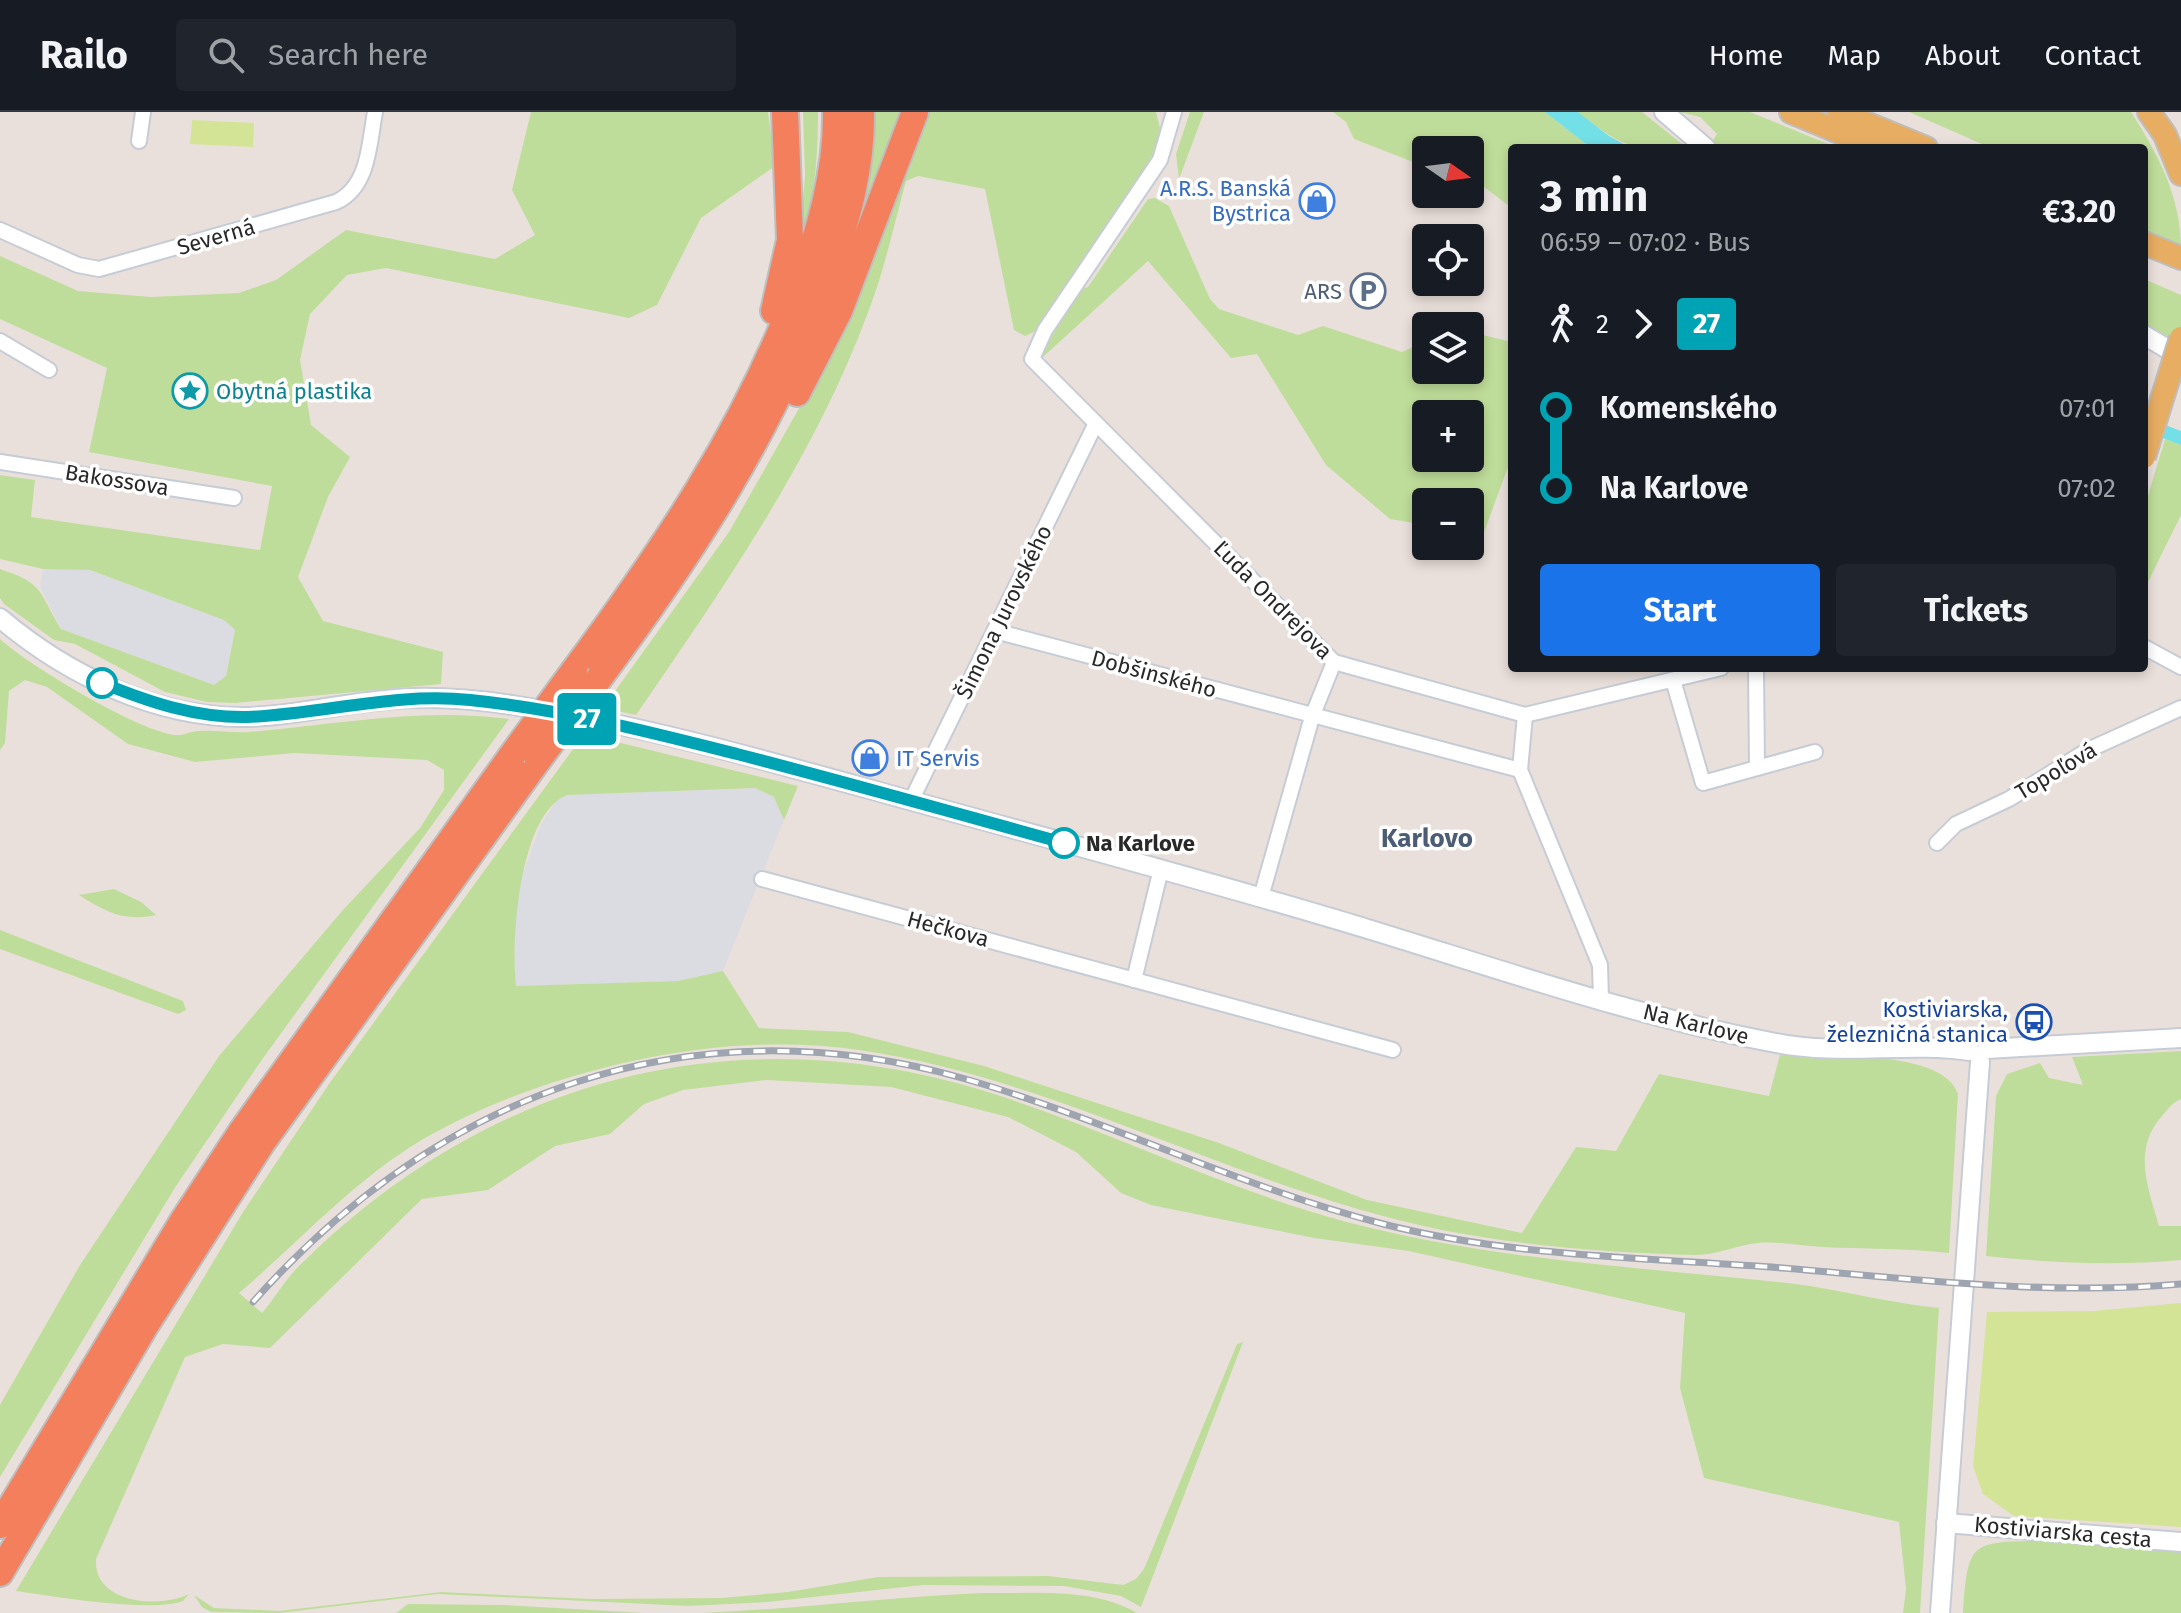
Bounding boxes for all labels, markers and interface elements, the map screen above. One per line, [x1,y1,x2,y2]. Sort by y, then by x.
search box [176,19,736,91]
text: Railo [40,32,128,78]
icon: search [204,33,248,77]
text: Search here [268,37,428,73]
text: Home [1709,39,1783,72]
text: Map [1827,39,1881,72]
text: About [1925,39,2000,72]
text: Contact [2044,39,2141,72]
north arrow [1412,136,1484,208]
map controls [1412,136,1484,560]
text: 3 min [1540,170,1648,223]
place label: A.R.S. Banská Bystrica [1160,175,1291,227]
shop icon: A.R.S. Banská Bystrica [1298,182,1336,220]
text: €3.20 [2042,194,2116,230]
street label: Severná [174,213,258,261]
button: locate [1412,224,1484,296]
text: 06:59 – 07:02 · Bus [1540,227,1750,258]
parking icon: ARS [1349,272,1387,310]
place label: ARS [1304,278,1342,305]
icon: walk [1540,302,1584,346]
icon: forward [1621,302,1665,346]
text: 27 [1693,307,1720,340]
text: 2 [1596,309,1609,340]
button: layers [1412,312,1484,384]
place icon: Obytná plastika [171,372,209,410]
place label: Obytná plastika [216,378,372,405]
text: Komenského [1600,390,1777,426]
text: 07:01 [2059,393,2116,424]
button: + [1412,400,1484,472]
street label: Bakossova [63,458,171,502]
text: Na Karlove [1600,470,1748,506]
text: 07:02 [2057,473,2116,504]
button: − [1412,488,1484,560]
street label: Šimona Jurovského [950,520,1058,704]
street label: Ľuda Ondrejova [1208,535,1338,665]
button: Start [1540,564,1820,656]
button: Tickets [1836,564,2116,656]
street label: Dobšinského [1088,644,1220,704]
unlabelled marker [87,668,117,698]
line badge: 27 [551,693,623,745]
text: 27 [573,702,601,735]
street label: Topoľová [2010,736,2102,806]
shop icon: IT Servis [851,739,889,777]
place label: IT Servis [896,745,979,772]
district label: Karlovo [1381,823,1473,854]
marker: Na Karlove [1049,828,1079,858]
place label: Na Karlove [1086,830,1195,857]
street label: Hečkova [904,905,992,953]
place label: Kostiviarska, železničná stanica [1827,996,2008,1048]
street label: Na Karlove [1640,998,1752,1050]
bus stop icon: Kostiviarska, železničná stanica [2015,1003,2053,1041]
street label: Kostiviarska cesta [1973,1511,2153,1553]

